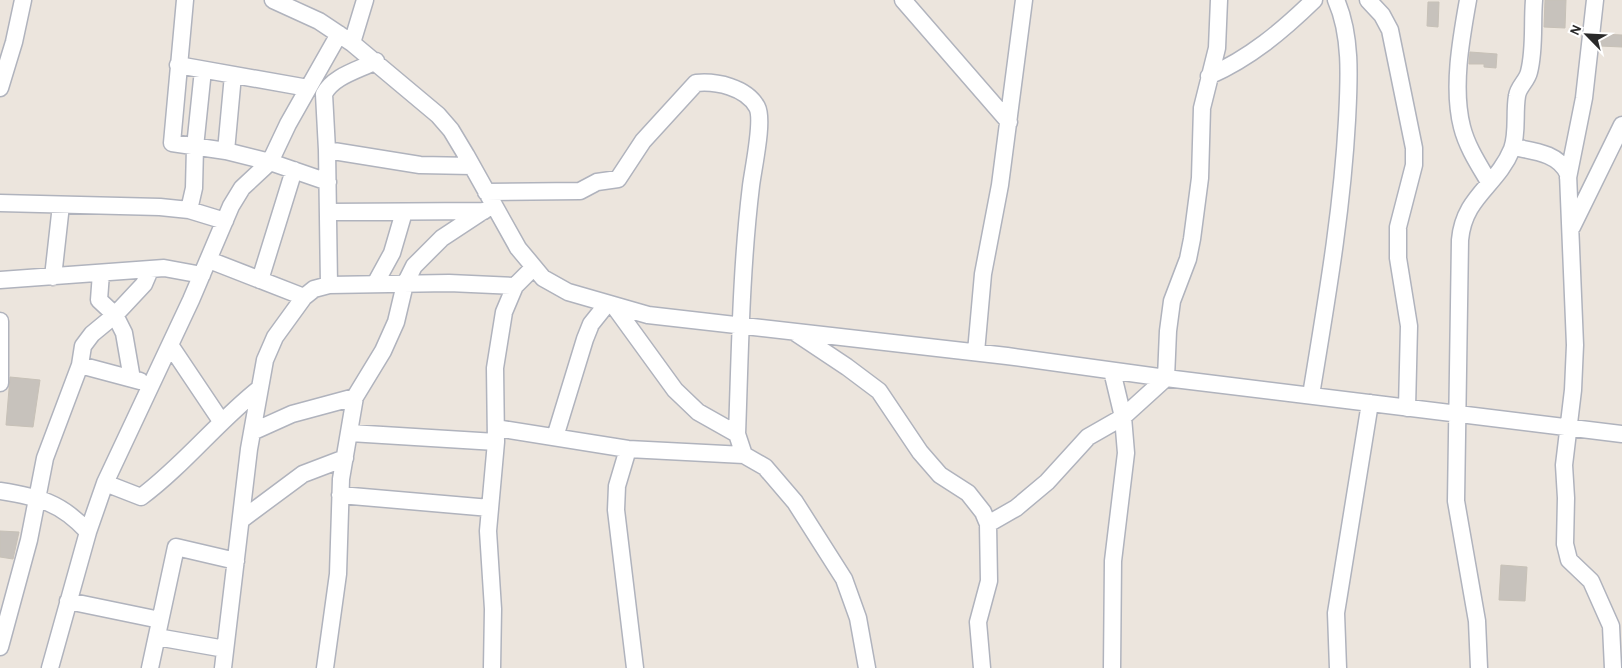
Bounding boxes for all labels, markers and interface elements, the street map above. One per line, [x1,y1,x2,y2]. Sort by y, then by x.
north arrow [1562,10,1612,60]
text: N [1568,23,1584,37]

